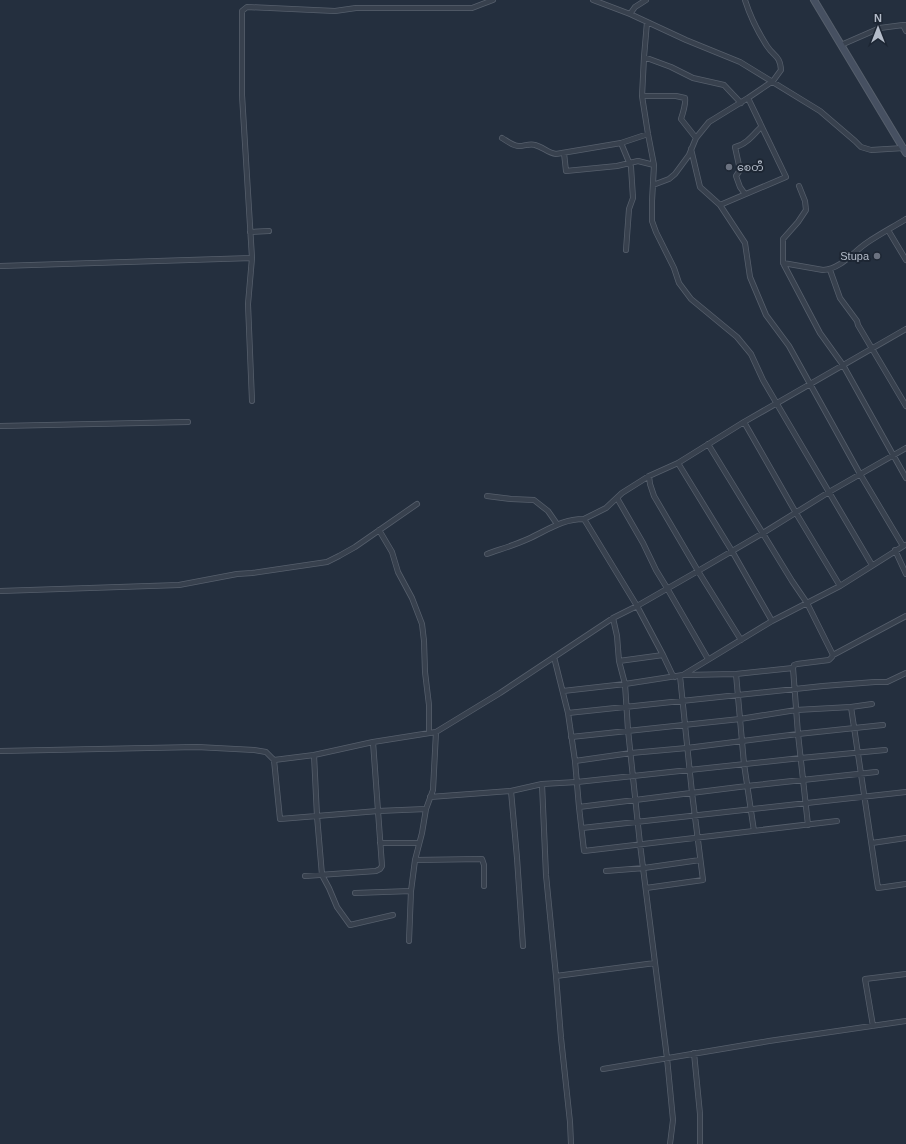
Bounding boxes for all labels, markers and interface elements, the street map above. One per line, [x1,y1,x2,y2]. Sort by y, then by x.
north arrow [858,8,898,48]
text: N [874,12,882,24]
place label: စေတီ [737,160,764,173]
marker: စေတီ [724,162,734,172]
place label: Stupa [840,250,870,262]
marker: Stupa [872,251,882,261]

